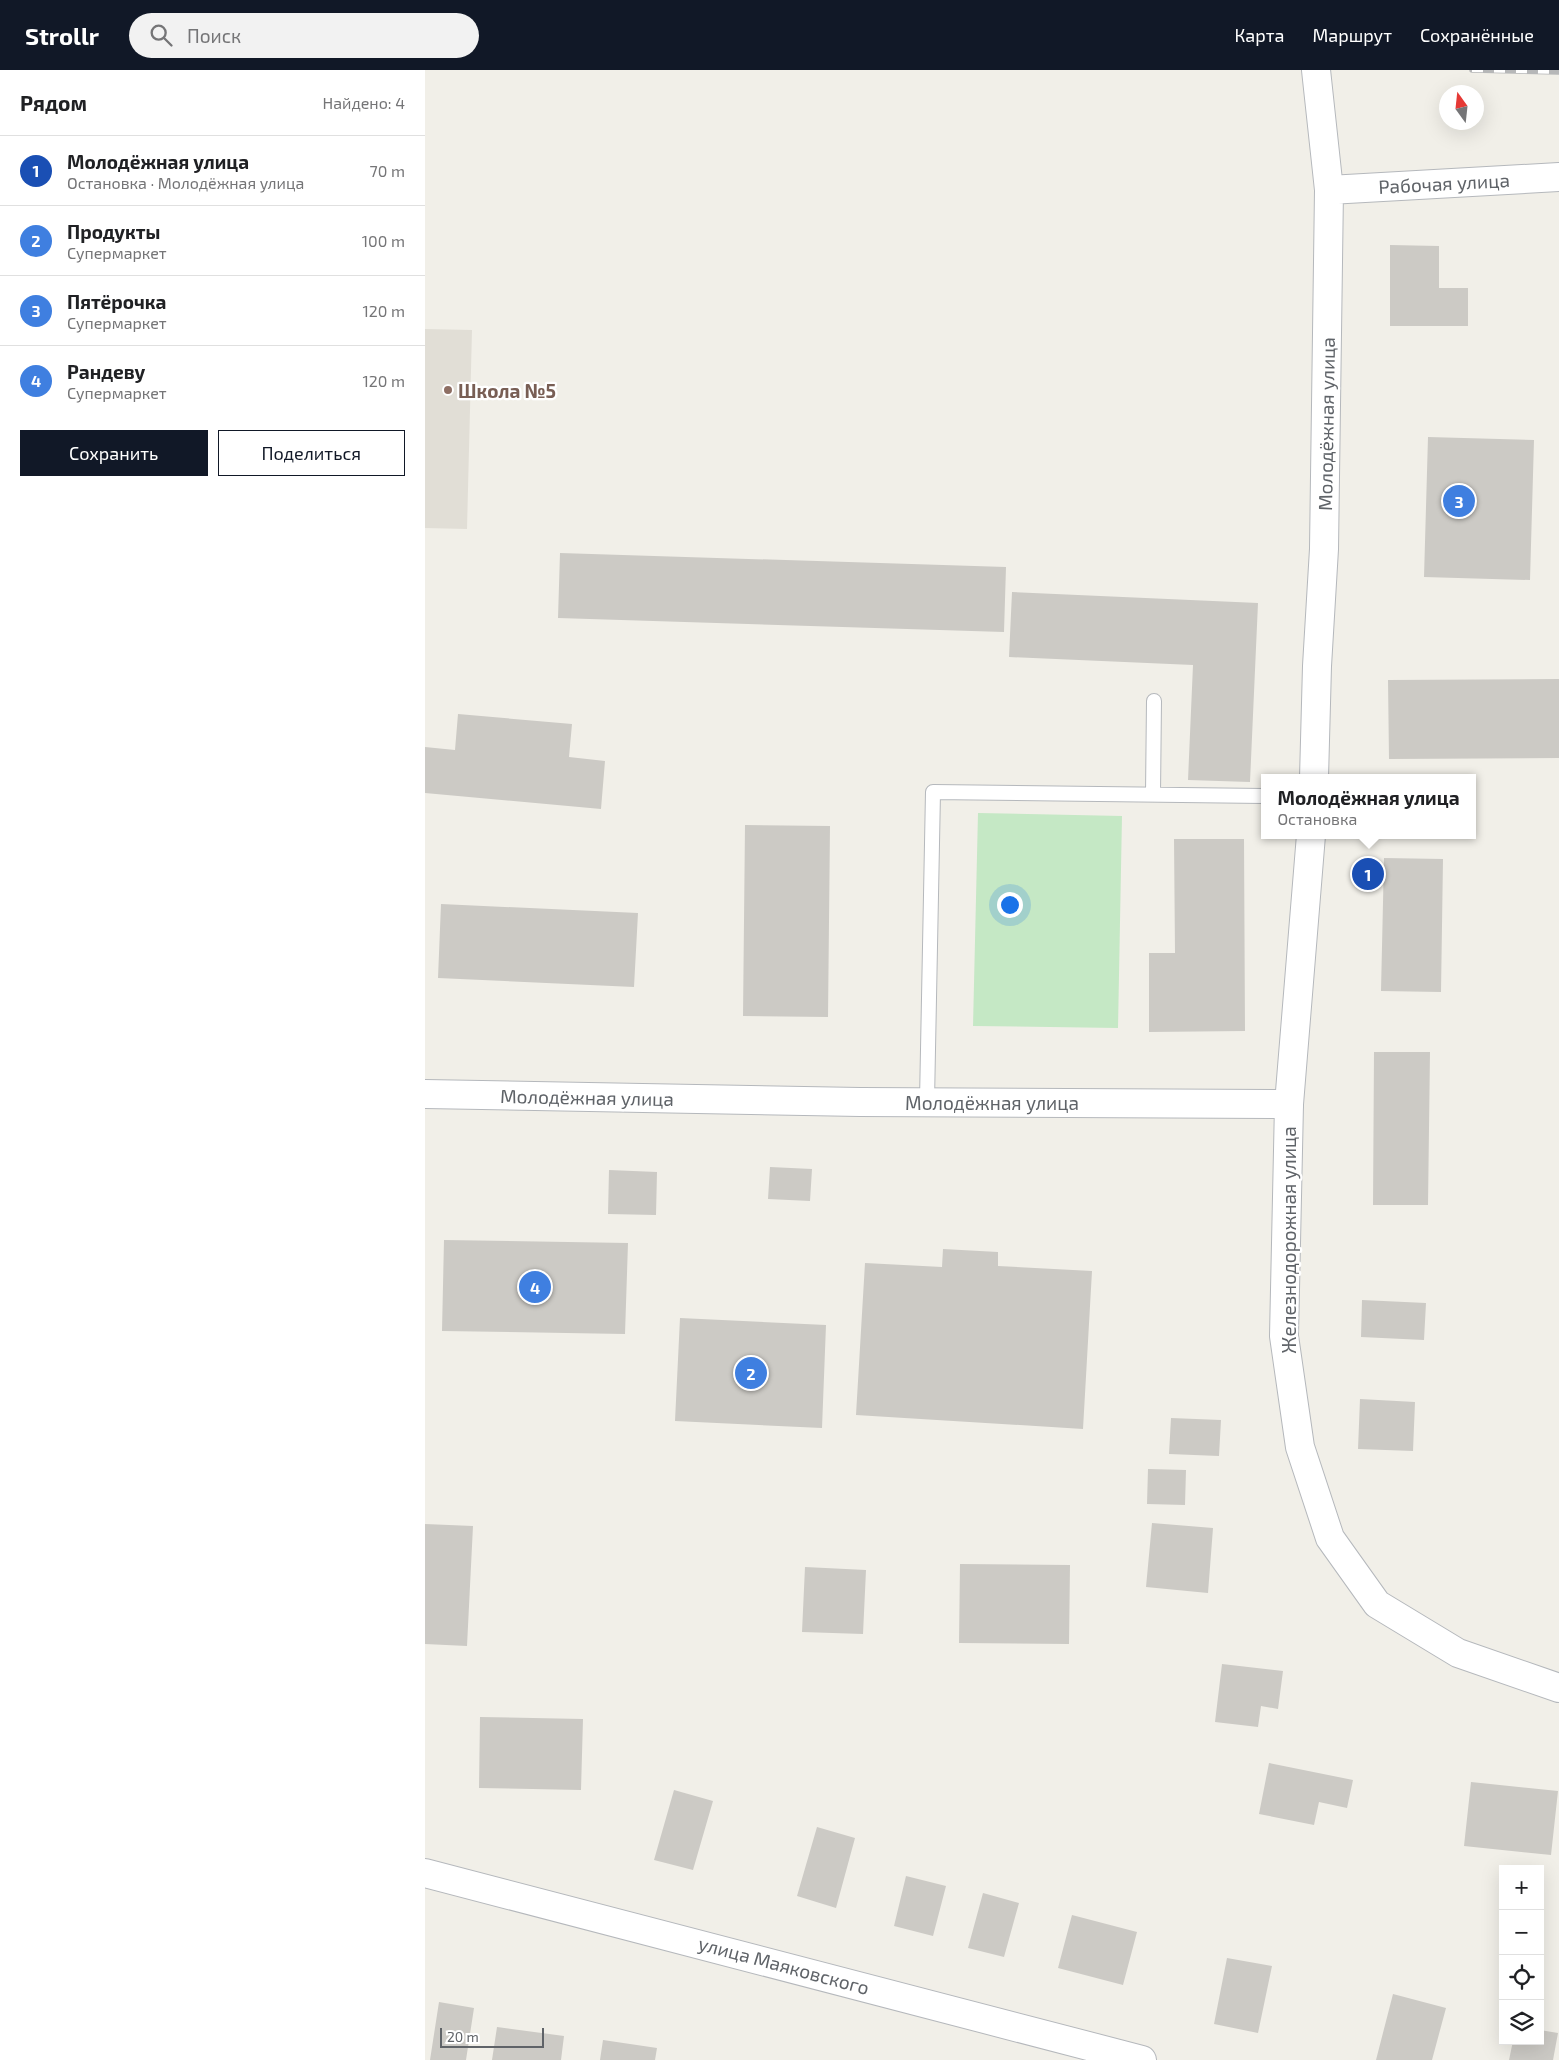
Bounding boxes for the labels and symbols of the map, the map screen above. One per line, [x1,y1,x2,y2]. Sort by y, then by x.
north arrow [1439,85,1484,130]
street label: Рабочая улица [1378,168,1510,199]
street label: Молодёжная улица [1313,337,1340,511]
place label: Школа №5 [458,379,556,402]
marker: Школа №5 [442,384,454,396]
pin: 3 [1443,482,1475,520]
pin: 1 [1352,855,1384,893]
your location [997,892,1023,918]
street label: Молодёжная улица [500,1084,674,1111]
street label: Молодёжная улица [905,1091,1079,1115]
street label: Железнодорожная улица [1277,1126,1301,1354]
pin: 4 [519,1268,551,1306]
pin: 2 [735,1354,767,1392]
street label: улица Маяковского [696,1931,872,2000]
scale bar [440,2025,544,2048]

